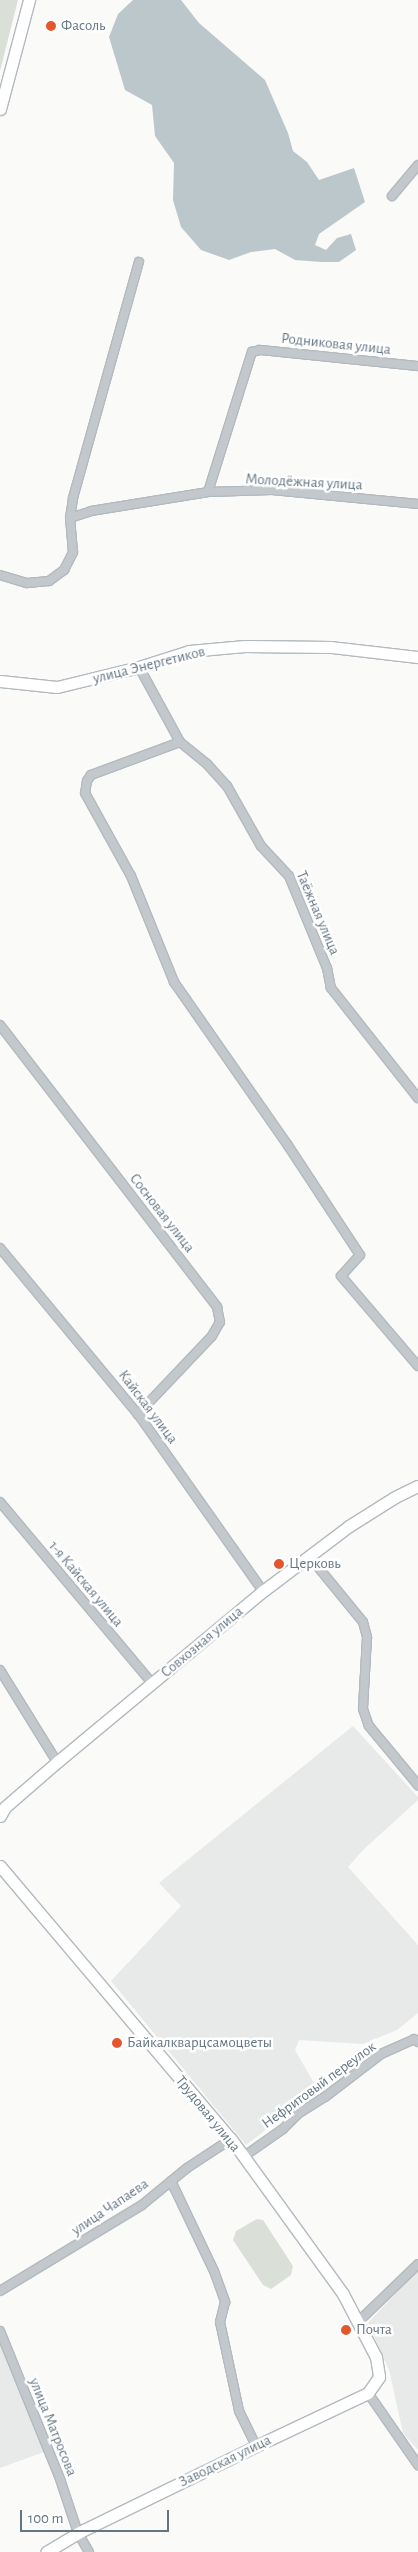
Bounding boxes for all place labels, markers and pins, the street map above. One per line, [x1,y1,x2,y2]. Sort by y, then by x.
place label: Фасоль [61,17,105,35]
marker: Фасоль [45,20,57,32]
place label: Церковь [289,1555,341,1573]
marker: Церковь [273,1558,285,1570]
place label: Байкалкварцсамоцветы [127,2034,272,2052]
marker: Байкалкварцсамоцветы [111,2037,123,2049]
place label: Почта [356,2321,392,2339]
marker: Почта [340,2324,352,2336]

